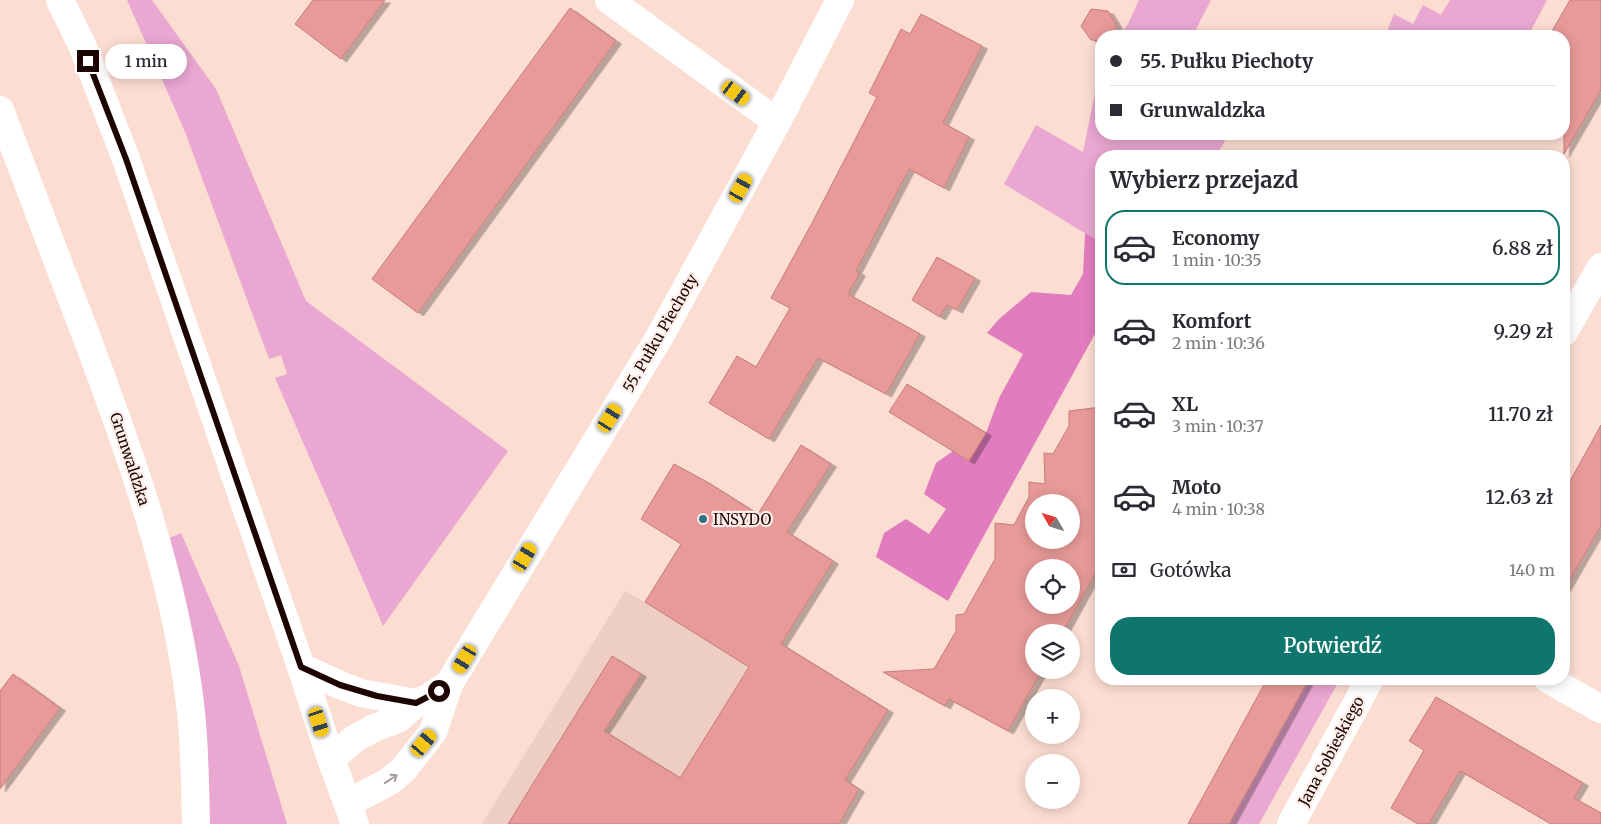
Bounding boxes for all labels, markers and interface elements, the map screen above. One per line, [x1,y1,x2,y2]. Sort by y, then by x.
callout: 1 min [106,44,188,78]
text: 55. Pułku Piechoty [1140,49,1313,73]
route end [77,50,99,72]
text: 1 min [124,51,168,71]
car [719,78,752,108]
text: Grunwaldzka [1140,98,1265,122]
text: Wybierz przejazd [1110,166,1298,194]
car [727,171,754,205]
icon: car [1112,225,1157,270]
text: Economy [1172,226,1260,250]
text: 6.88 zł [1492,236,1553,260]
text: 1 min · 10:35 [1172,250,1262,270]
street label: 55. Pułku Piechoty [618,270,702,395]
icon: car [1112,308,1157,353]
text: Komfort [1172,309,1251,333]
text: 9.29 zł [1493,319,1553,343]
text: 2 min · 10:36 [1172,333,1265,353]
icon: car [1112,391,1157,436]
text: XL [1172,392,1198,416]
car [595,401,624,435]
text: 11.70 zł [1488,402,1553,426]
street label: Grunwaldzka [106,410,154,508]
text: 3 min · 10:37 [1172,416,1264,436]
icon: car [1112,474,1157,519]
text: Moto [1172,475,1221,499]
text: 12.63 zł [1486,485,1553,509]
north arrow [1025,494,1080,549]
map controls [1025,494,1080,809]
text: 4 min · 10:38 [1172,499,1265,519]
place label: INSYDO [713,510,771,529]
marker: INSYDO [697,513,709,525]
car [510,540,539,574]
icon: cash [1110,556,1138,584]
text: Gotówka [1150,558,1231,582]
button: locate [1025,559,1080,614]
text: 140 m [1509,560,1555,580]
button: Potwierdź [1110,617,1555,675]
button: layers [1025,624,1080,679]
car [450,642,479,676]
route start [428,680,450,702]
button: + [1025,689,1080,744]
street label: Jana Sobieskiego [1294,693,1368,810]
car [307,705,330,739]
car [408,727,439,759]
button: − [1025,754,1080,809]
one-way arrow [383,774,397,784]

